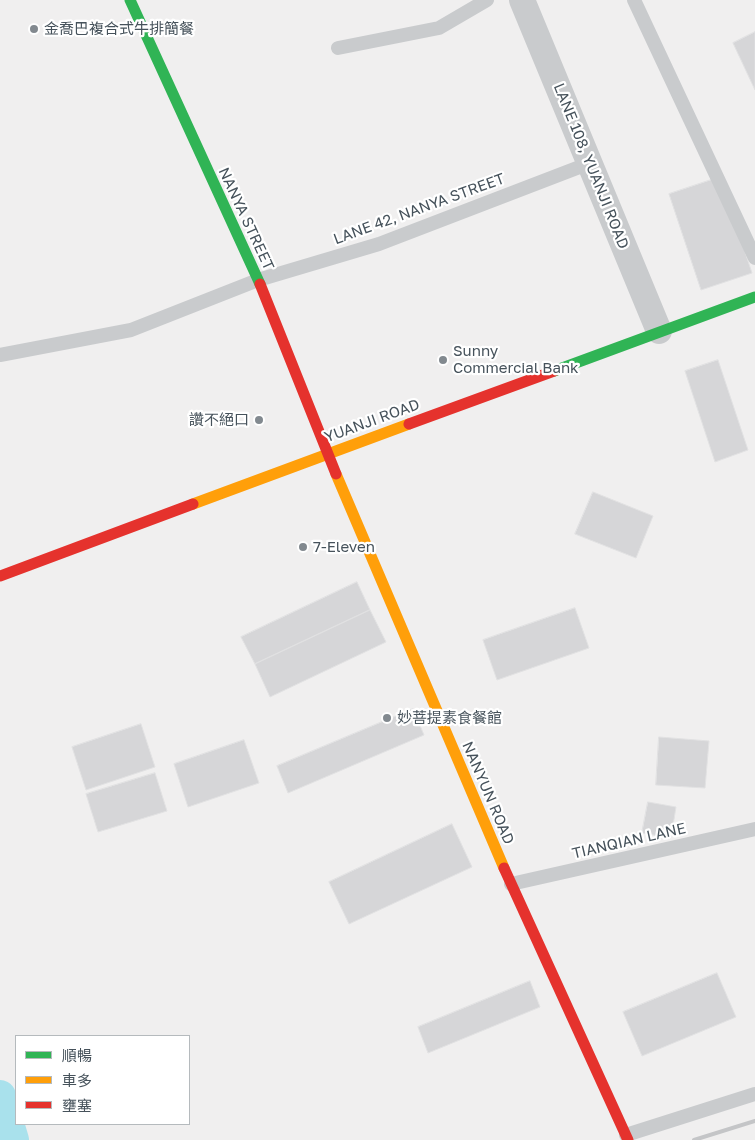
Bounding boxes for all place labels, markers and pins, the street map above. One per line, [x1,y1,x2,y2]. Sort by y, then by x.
place label: 金喬巴複合式牛排簡餐 [44,20,194,38]
marker: 金喬巴複合式牛排簡餐 [28,23,40,35]
place label: Sunny Commercial Bank [453,342,579,377]
marker: Sunny Commercial Bank [437,354,449,366]
place label: 讚不絕口 [189,411,249,429]
marker: 讚不絕口 [253,414,265,426]
place label: 7-Eleven [313,538,375,556]
marker: 7-Eleven [297,541,309,553]
place label: 妙菩提素食餐館 [397,709,502,727]
marker: 妙菩提素食餐館 [381,712,393,724]

